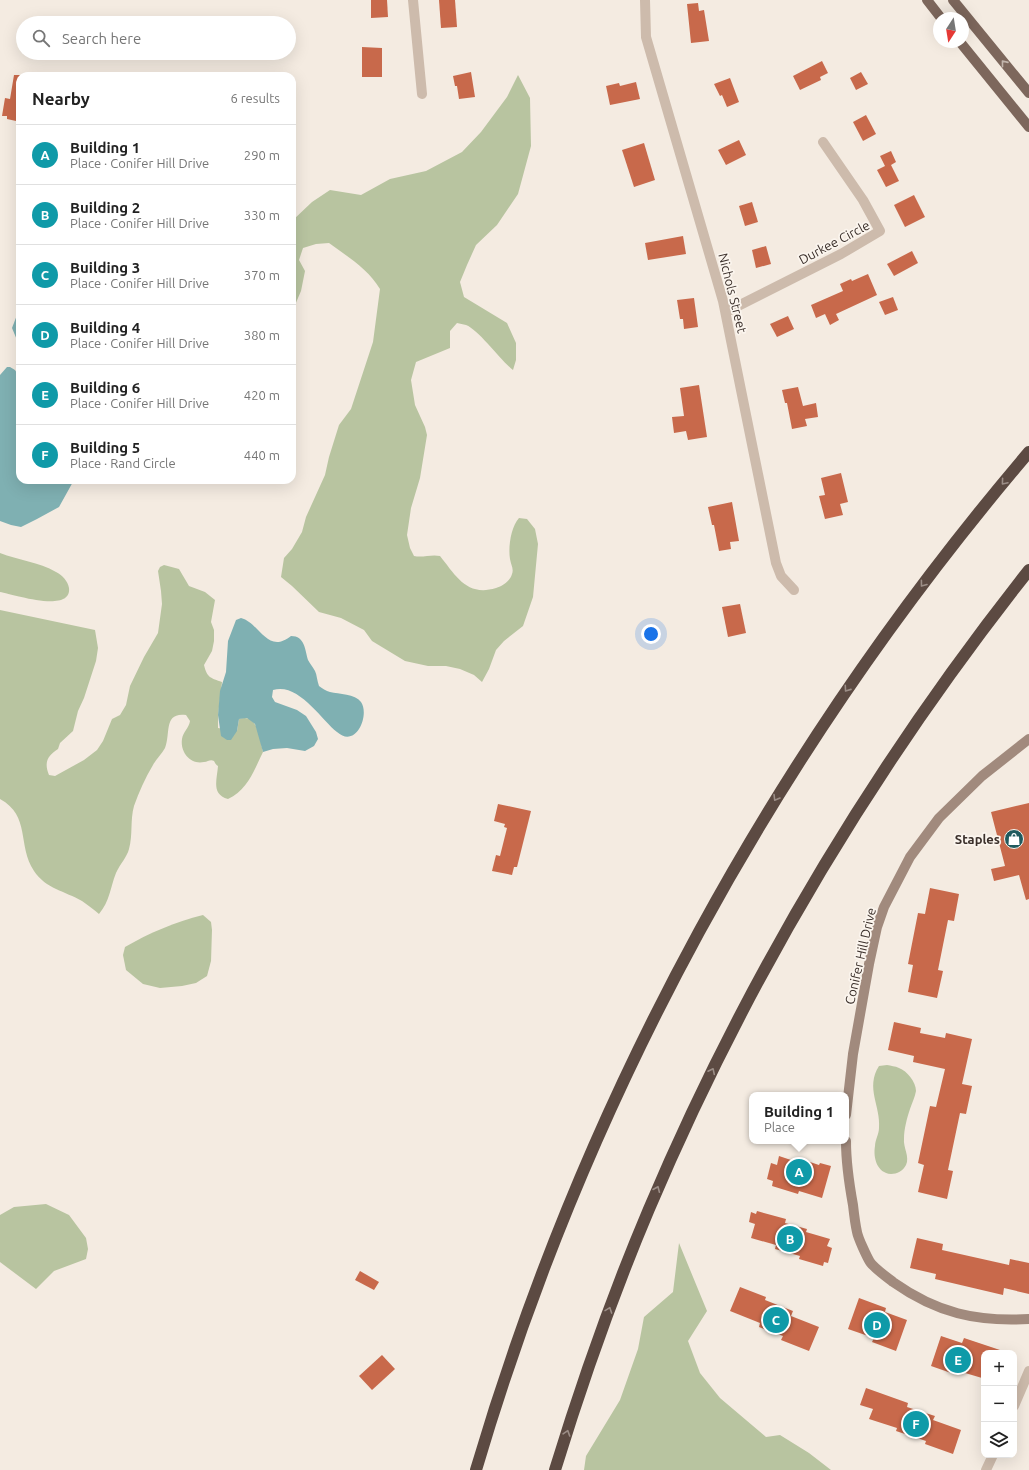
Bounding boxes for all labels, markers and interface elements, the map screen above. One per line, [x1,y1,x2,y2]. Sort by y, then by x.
north arrow [933,12,969,48]
search box [16,16,296,60]
icon: search [30,27,52,49]
text: Search here [62,30,141,47]
one-way arrow [1002,60,1009,68]
text: Nearby [32,89,90,108]
text: 6 results [230,91,280,105]
text: Building 1 [70,139,140,156]
text: A [40,148,50,162]
text: 290 m [244,148,280,162]
text: Place · Conifer Hill Drive [70,156,209,170]
text: Building 2 [70,199,140,216]
text: B [41,208,49,222]
text: 330 m [244,208,280,222]
text: Place · Conifer Hill Drive [70,216,209,230]
street label: Durkee Circle [796,218,872,266]
street label: Nichols Street [716,252,750,334]
text: Building 3 [70,259,140,276]
text: C [41,268,49,282]
text: 370 m [244,268,280,282]
text: Place · Conifer Hill Drive [70,276,209,290]
text: Building 4 [70,319,140,336]
text: D [40,328,50,342]
text: 380 m [244,328,280,342]
text: Place · Conifer Hill Drive [70,336,209,350]
text: Building 6 [70,379,140,396]
text: E [41,388,49,402]
text: 420 m [244,388,280,402]
text: Place · Conifer Hill Drive [70,396,209,410]
text: Building 5 [70,439,140,456]
text: F [41,448,49,462]
text: 440 m [244,448,280,462]
text: Place · Rand Circle [70,456,176,470]
one-way arrow [1001,477,1008,484]
one-way arrow [921,579,928,586]
your location [641,624,661,644]
one-way arrow [844,685,852,692]
one-way arrow [773,794,781,801]
shop icon: Staples [1003,828,1025,850]
place label: Staples [955,832,1000,846]
street label: Conifer Hill Drive [842,906,878,1006]
one-way arrow [707,1068,715,1075]
popup [749,1092,849,1144]
text: Building 1 [764,1103,834,1120]
text: Place [764,1120,795,1134]
pin: A [786,1157,812,1187]
one-way arrow [652,1186,660,1194]
pin: B [777,1224,803,1254]
pin: C [763,1305,789,1335]
one-way arrow [604,1306,612,1313]
pin: D [864,1310,890,1340]
pin: E [945,1345,971,1375]
map controls [981,1350,1017,1458]
button: + [981,1350,1017,1386]
button: − [981,1386,1017,1422]
pin: F [903,1409,929,1439]
button: layers [981,1422,1017,1458]
one-way arrow [562,1429,570,1436]

